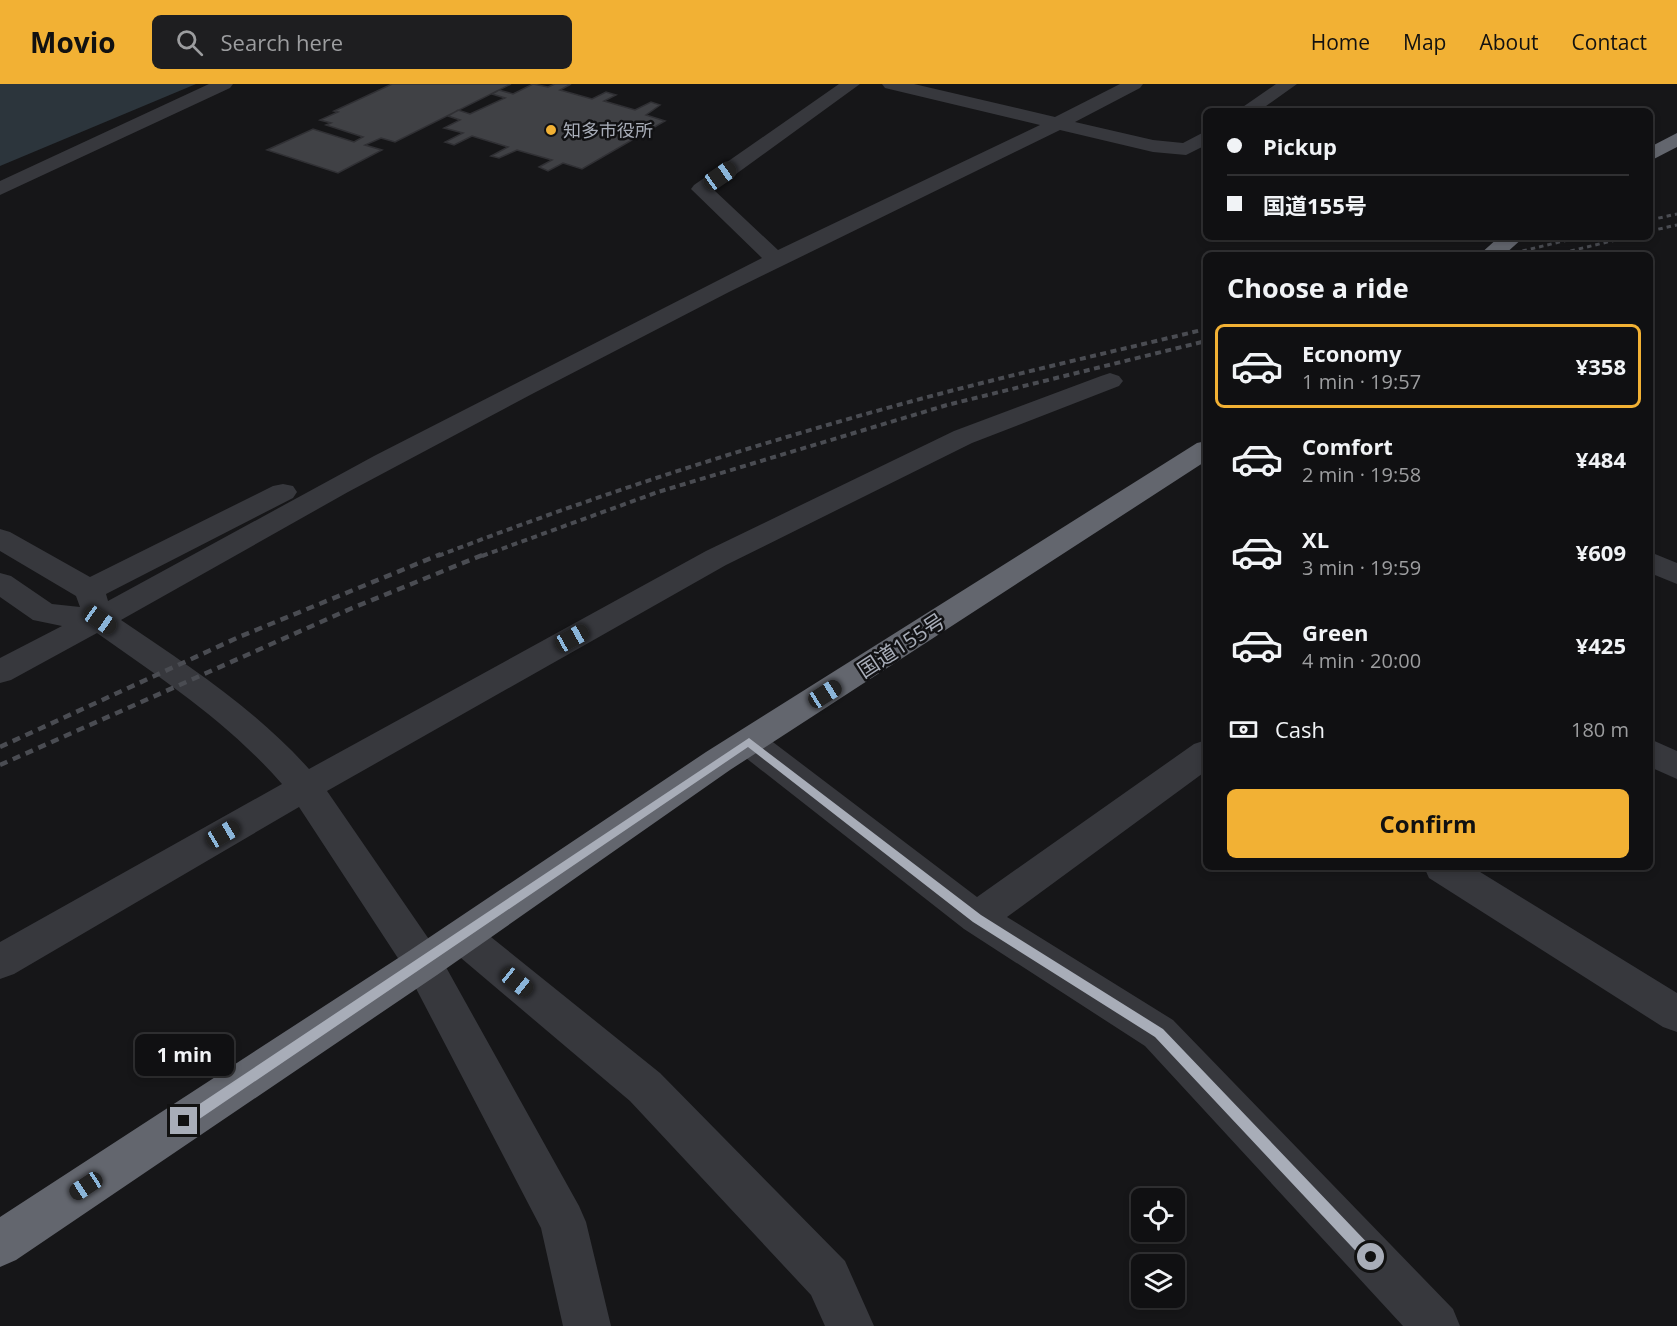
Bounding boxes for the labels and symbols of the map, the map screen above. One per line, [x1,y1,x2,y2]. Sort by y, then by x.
place label: 知多市役所 [563,118,653,142]
marker: 知多市役所 [544,123,558,137]
car [700,158,740,194]
car [80,602,120,638]
street label: 国道155号 [852,606,950,684]
car [552,621,592,655]
car [805,677,845,711]
car [203,817,243,851]
car [497,964,537,1000]
callout: 1 min [134,1034,234,1076]
route end [170,1107,197,1134]
car [66,1169,106,1203]
route start [1357,1243,1384,1270]

